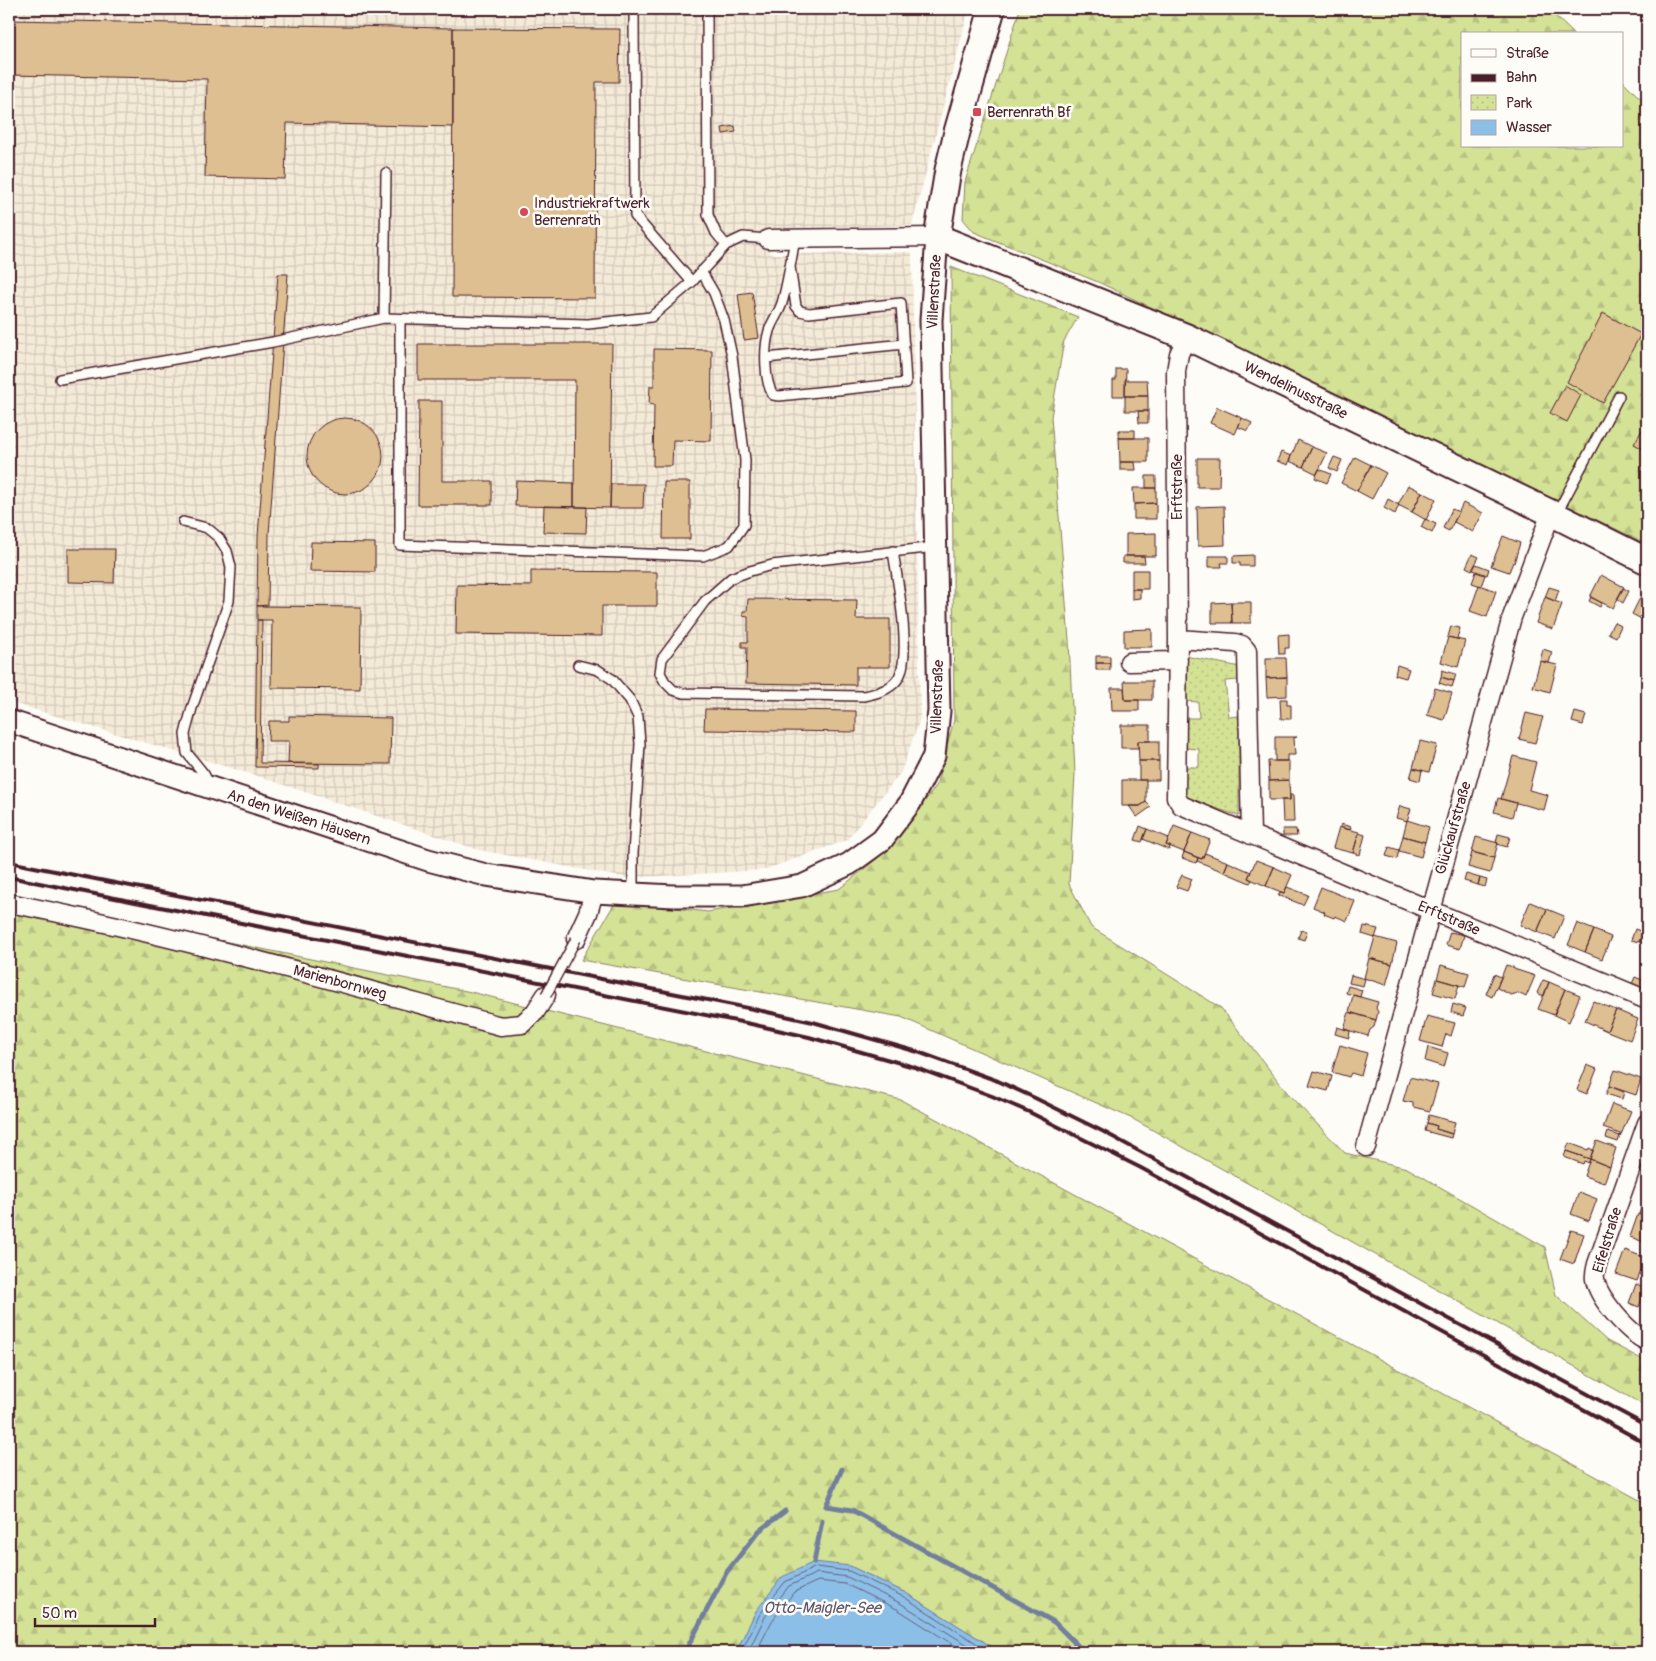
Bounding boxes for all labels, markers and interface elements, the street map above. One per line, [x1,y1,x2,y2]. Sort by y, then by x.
legend [1461,32,1624,148]
text: Straße [1506,44,1549,63]
text: Bahn [1506,68,1537,87]
text: Park [1506,94,1533,113]
place label: Berrenrath Bf [987,103,1072,122]
marker: Berrenrath Bf [971,106,983,118]
text: Wasser [1506,118,1553,137]
place label: Industriekraftwerk Berrenrath [534,194,650,230]
marker: Industriekraftwerk Berrenrath [518,206,530,218]
street label: Villenstraße [923,254,946,330]
street label: Wendelinusstraße [1241,357,1351,424]
street label: Erftstraße [1168,453,1187,520]
street label: Villenstraße [927,659,948,735]
street label: Glückaufstraße [1431,779,1476,877]
street label: An den Weißen Häusern [225,785,373,850]
street label: Erftstraße [1415,897,1483,940]
street label: Marienbornweg [291,961,389,1004]
street label: Eifelstraße [1589,1205,1627,1275]
scale bar [35,1596,155,1628]
water label: Otto-Maigler-See [763,1598,883,1618]
text: 50 m [42,1604,77,1623]

